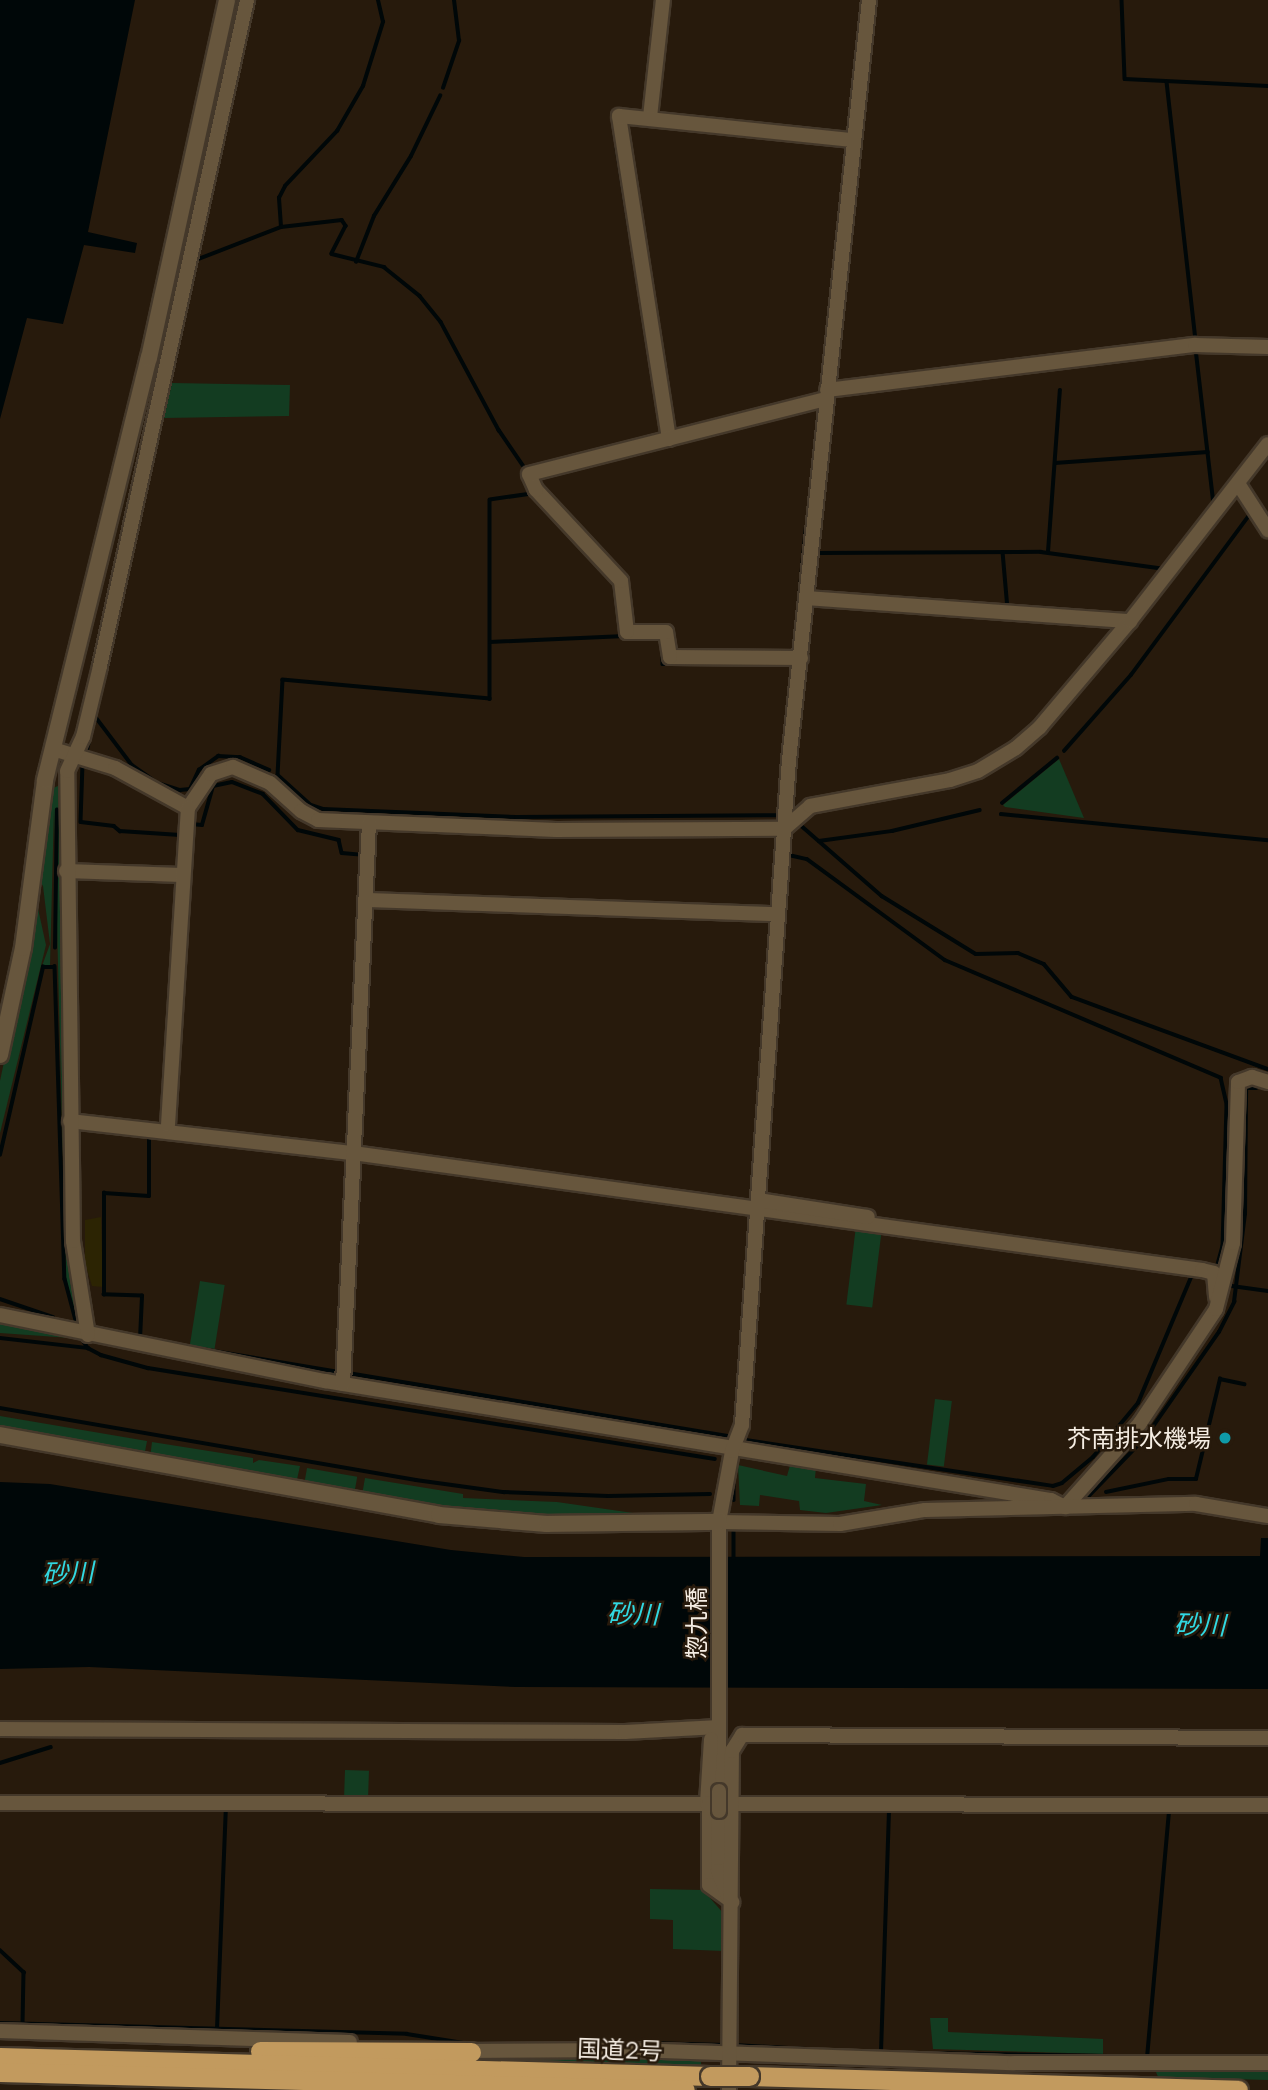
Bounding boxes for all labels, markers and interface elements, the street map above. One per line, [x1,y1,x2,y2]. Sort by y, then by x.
place label: 芥南排水機場 [1067,1424,1211,1452]
marker: 芥南排水機場 [1217,1430,1233,1446]
water label: 砂川 [41,1557,95,1589]
street label: 惣九橋 [682,1587,710,1659]
water label: 砂川 [607,1598,659,1630]
water label: 砂川 [1174,1609,1226,1641]
street label: 国道2号 [577,2033,663,2065]

